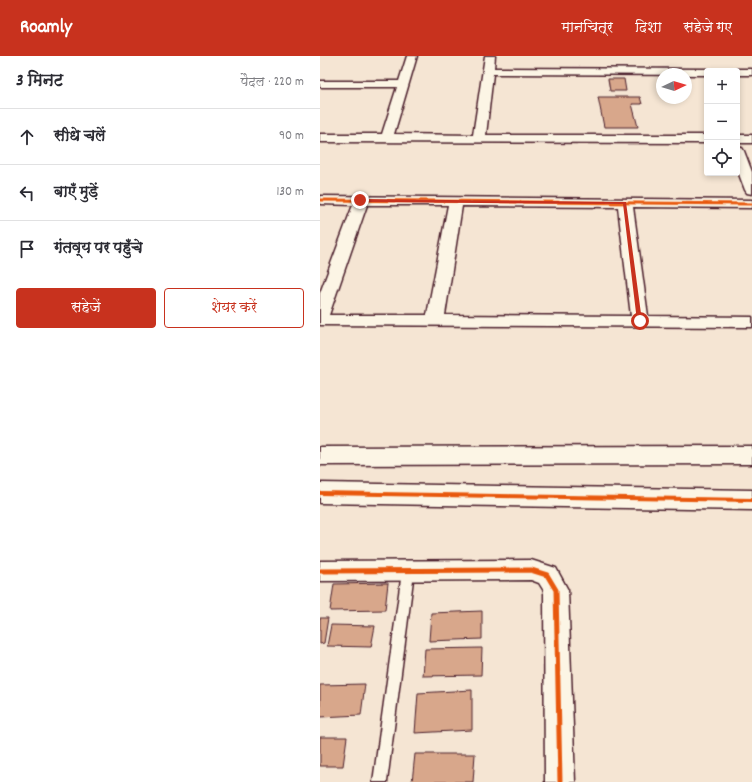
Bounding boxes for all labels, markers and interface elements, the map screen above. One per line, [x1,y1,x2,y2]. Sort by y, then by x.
text: Roamly [20,15,72,42]
text: मानचित्र [561,18,613,38]
text: दिशा [635,18,662,38]
text: सहेजे गए [684,18,732,38]
north arrow [656,68,692,104]
map controls [704,68,740,176]
button: + [704,68,740,104]
text: 3 मिनट [16,70,63,94]
text: पैदल · 220 m [241,73,304,92]
button: − [704,104,740,140]
icon: ahead [16,126,38,148]
text: सीधे चलें [54,126,105,148]
text: 90 m [279,127,304,146]
button: locate [704,140,740,176]
icon: left [16,182,38,204]
text: बाएँ मुड़ें [54,182,98,204]
text: 130 m [276,183,304,202]
route end [351,191,369,209]
icon: arrive [16,238,38,260]
text: गंतव्य पर पहुँचे [54,238,143,260]
button: सहेजें [16,288,156,328]
button: शेयर करें [164,288,304,328]
route start [631,312,649,330]

